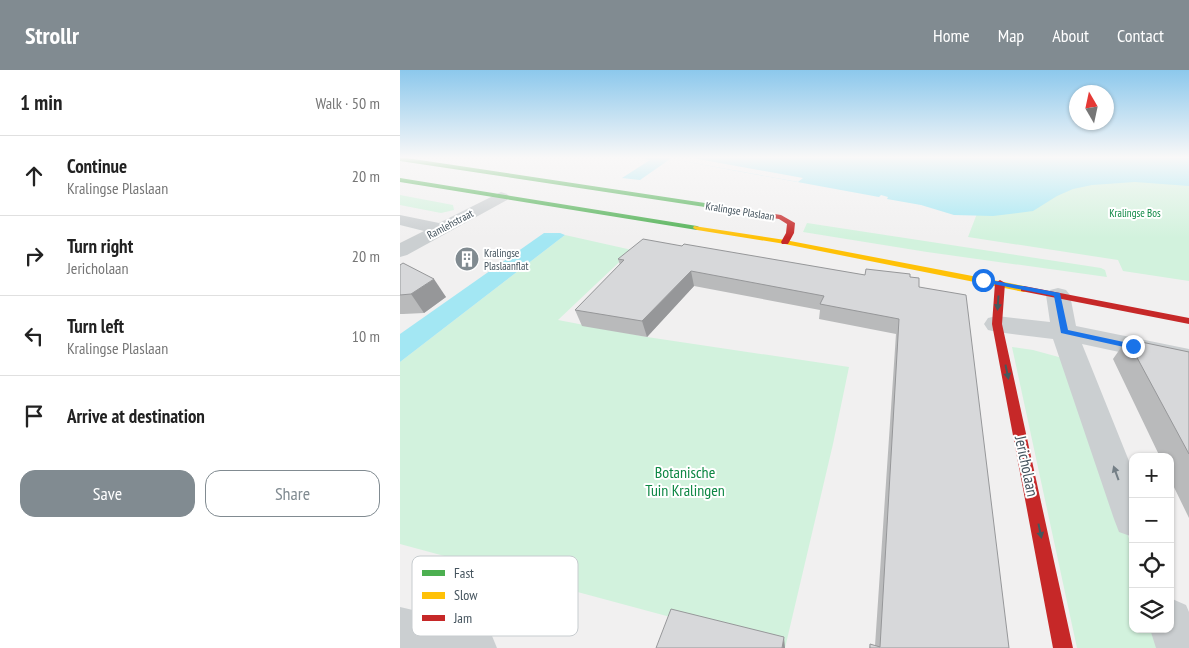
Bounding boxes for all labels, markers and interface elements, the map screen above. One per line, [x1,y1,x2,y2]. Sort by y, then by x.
text: Strollr [25,20,79,51]
text: Home [933,24,970,47]
text: Map [998,24,1024,47]
text: About [1052,24,1089,47]
text: Contact [1117,24,1164,47]
north arrow [1069,85,1114,130]
text: 1 min [20,89,62,116]
text: Walk · 50 m [315,93,380,113]
text: Continue [67,154,127,178]
icon: ahead [20,162,48,190]
text: 20 m [352,166,380,186]
text: Kralingse Plaslaan [67,178,168,198]
street label: Kralingse Plaslaan [705,199,776,223]
street label: Ramlehstraat [424,206,476,242]
park label: Kralingse Bos [1109,206,1161,220]
text: Turn right [67,234,133,258]
icon: right [20,242,48,270]
text: 20 m [352,246,380,266]
building icon: Kralingse Plaslaanflat [454,246,480,272]
place label: Kralingse Plaslaanflat [484,246,528,273]
text: Jericholaan [67,258,129,278]
route start [972,269,995,292]
one-way arrow [993,296,1001,312]
text: Turn left [67,314,124,338]
icon: left [20,322,48,350]
text: 10 m [352,326,380,346]
route end [1122,335,1145,358]
text: Kralingse Plaslaan [67,338,168,358]
one-way arrow [1003,364,1011,379]
icon: arrive [20,402,48,430]
text: Arrive at destination [67,404,205,428]
street label: Jericholaan [1011,433,1043,498]
map controls [1129,453,1174,633]
button: + [1129,453,1174,498]
park label: Botanische Tuin Kralingen [645,462,725,500]
one-way arrow [1112,465,1120,480]
button: Save [20,470,195,517]
button: Share [205,470,380,517]
button: − [1129,498,1174,543]
one-way arrow [1036,523,1044,538]
button: locate [1129,543,1174,588]
legend [412,556,578,636]
text: Fast [454,564,474,582]
text: Slow [454,586,478,604]
button: layers [1129,588,1174,633]
text: Jam [453,609,472,627]

